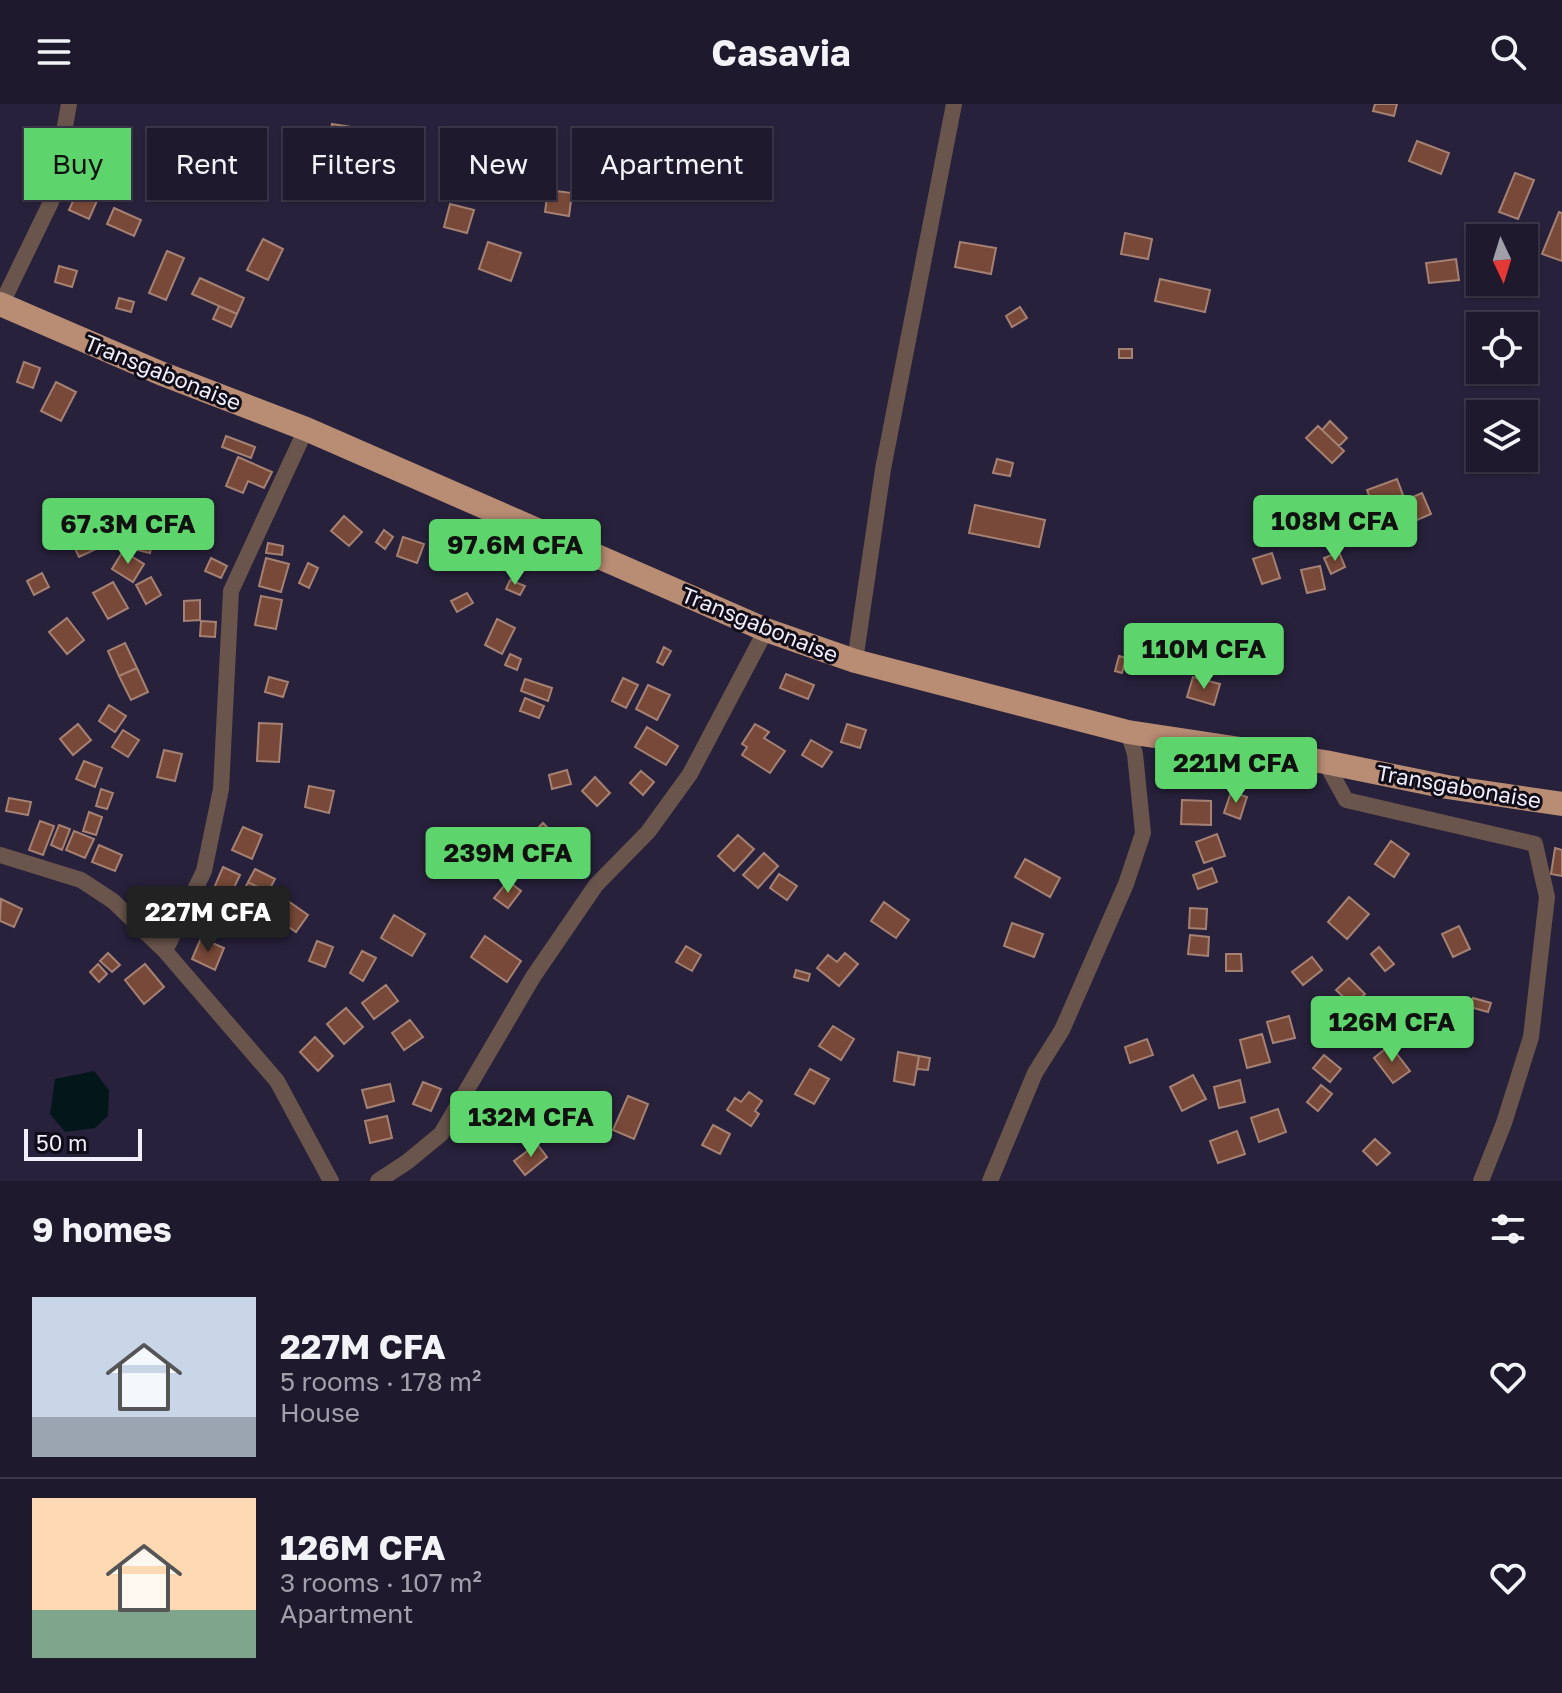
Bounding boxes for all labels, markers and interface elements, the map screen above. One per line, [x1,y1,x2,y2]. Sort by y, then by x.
icon: menu [32,30,76,74]
icon: search [1486,30,1530,74]
text: Casavia [711,31,851,74]
chip: Buy [24,128,131,200]
chip: Rent [147,128,267,200]
chip: Filters [283,128,424,200]
chip: New [440,128,556,200]
chip: Apartment [572,128,772,200]
north arrow [1466,224,1538,296]
map controls [1466,224,1538,472]
button: locate [1466,312,1538,384]
street label: Transgabonaise [81,328,245,416]
button: layers [1466,400,1538,472]
pin: 108M CFA [1252,495,1418,563]
pin: 67.3M CFA [36,498,220,566]
text: 108M CFA [1271,505,1399,536]
text: 67.3M CFA [60,508,196,539]
pin: 97.6M CFA [423,519,607,587]
text: 97.6M CFA [447,529,583,560]
street label: Transgabonaise [678,580,842,668]
pin: 110M CFA [1121,623,1287,691]
text: 110M CFA [1142,633,1266,664]
pin: 221M CFA [1153,737,1319,805]
text: 221M CFA [1173,747,1299,778]
street label: Transgabonaise [1375,758,1543,814]
pin: 239M CFA [425,827,591,895]
text: 239M CFA [444,837,572,868]
pin: 227M CFA [125,886,291,954]
text: 227M CFA [145,896,271,927]
pin: 126M CFA [1309,996,1475,1064]
text: 126M CFA [1329,1006,1455,1037]
pin: 132M CFA [448,1091,614,1159]
text: 132M CFA [468,1101,594,1132]
scale bar [24,1125,142,1161]
text: 50 m [36,1129,87,1156]
icon: filters [1486,1207,1530,1251]
text: 9 homes [32,1209,172,1249]
text: 227M CFA [280,1326,446,1366]
icon: home [96,1329,192,1425]
icon: heart [1486,1355,1530,1399]
text: 5 rooms · 178 m² [280,1366,481,1397]
text: House [280,1397,360,1428]
text: 126M CFA [280,1527,445,1567]
icon: home [96,1530,192,1626]
icon: heart [1486,1556,1530,1600]
text: 3 rooms · 107 m² [280,1567,482,1598]
text: Apartment [280,1598,413,1629]

